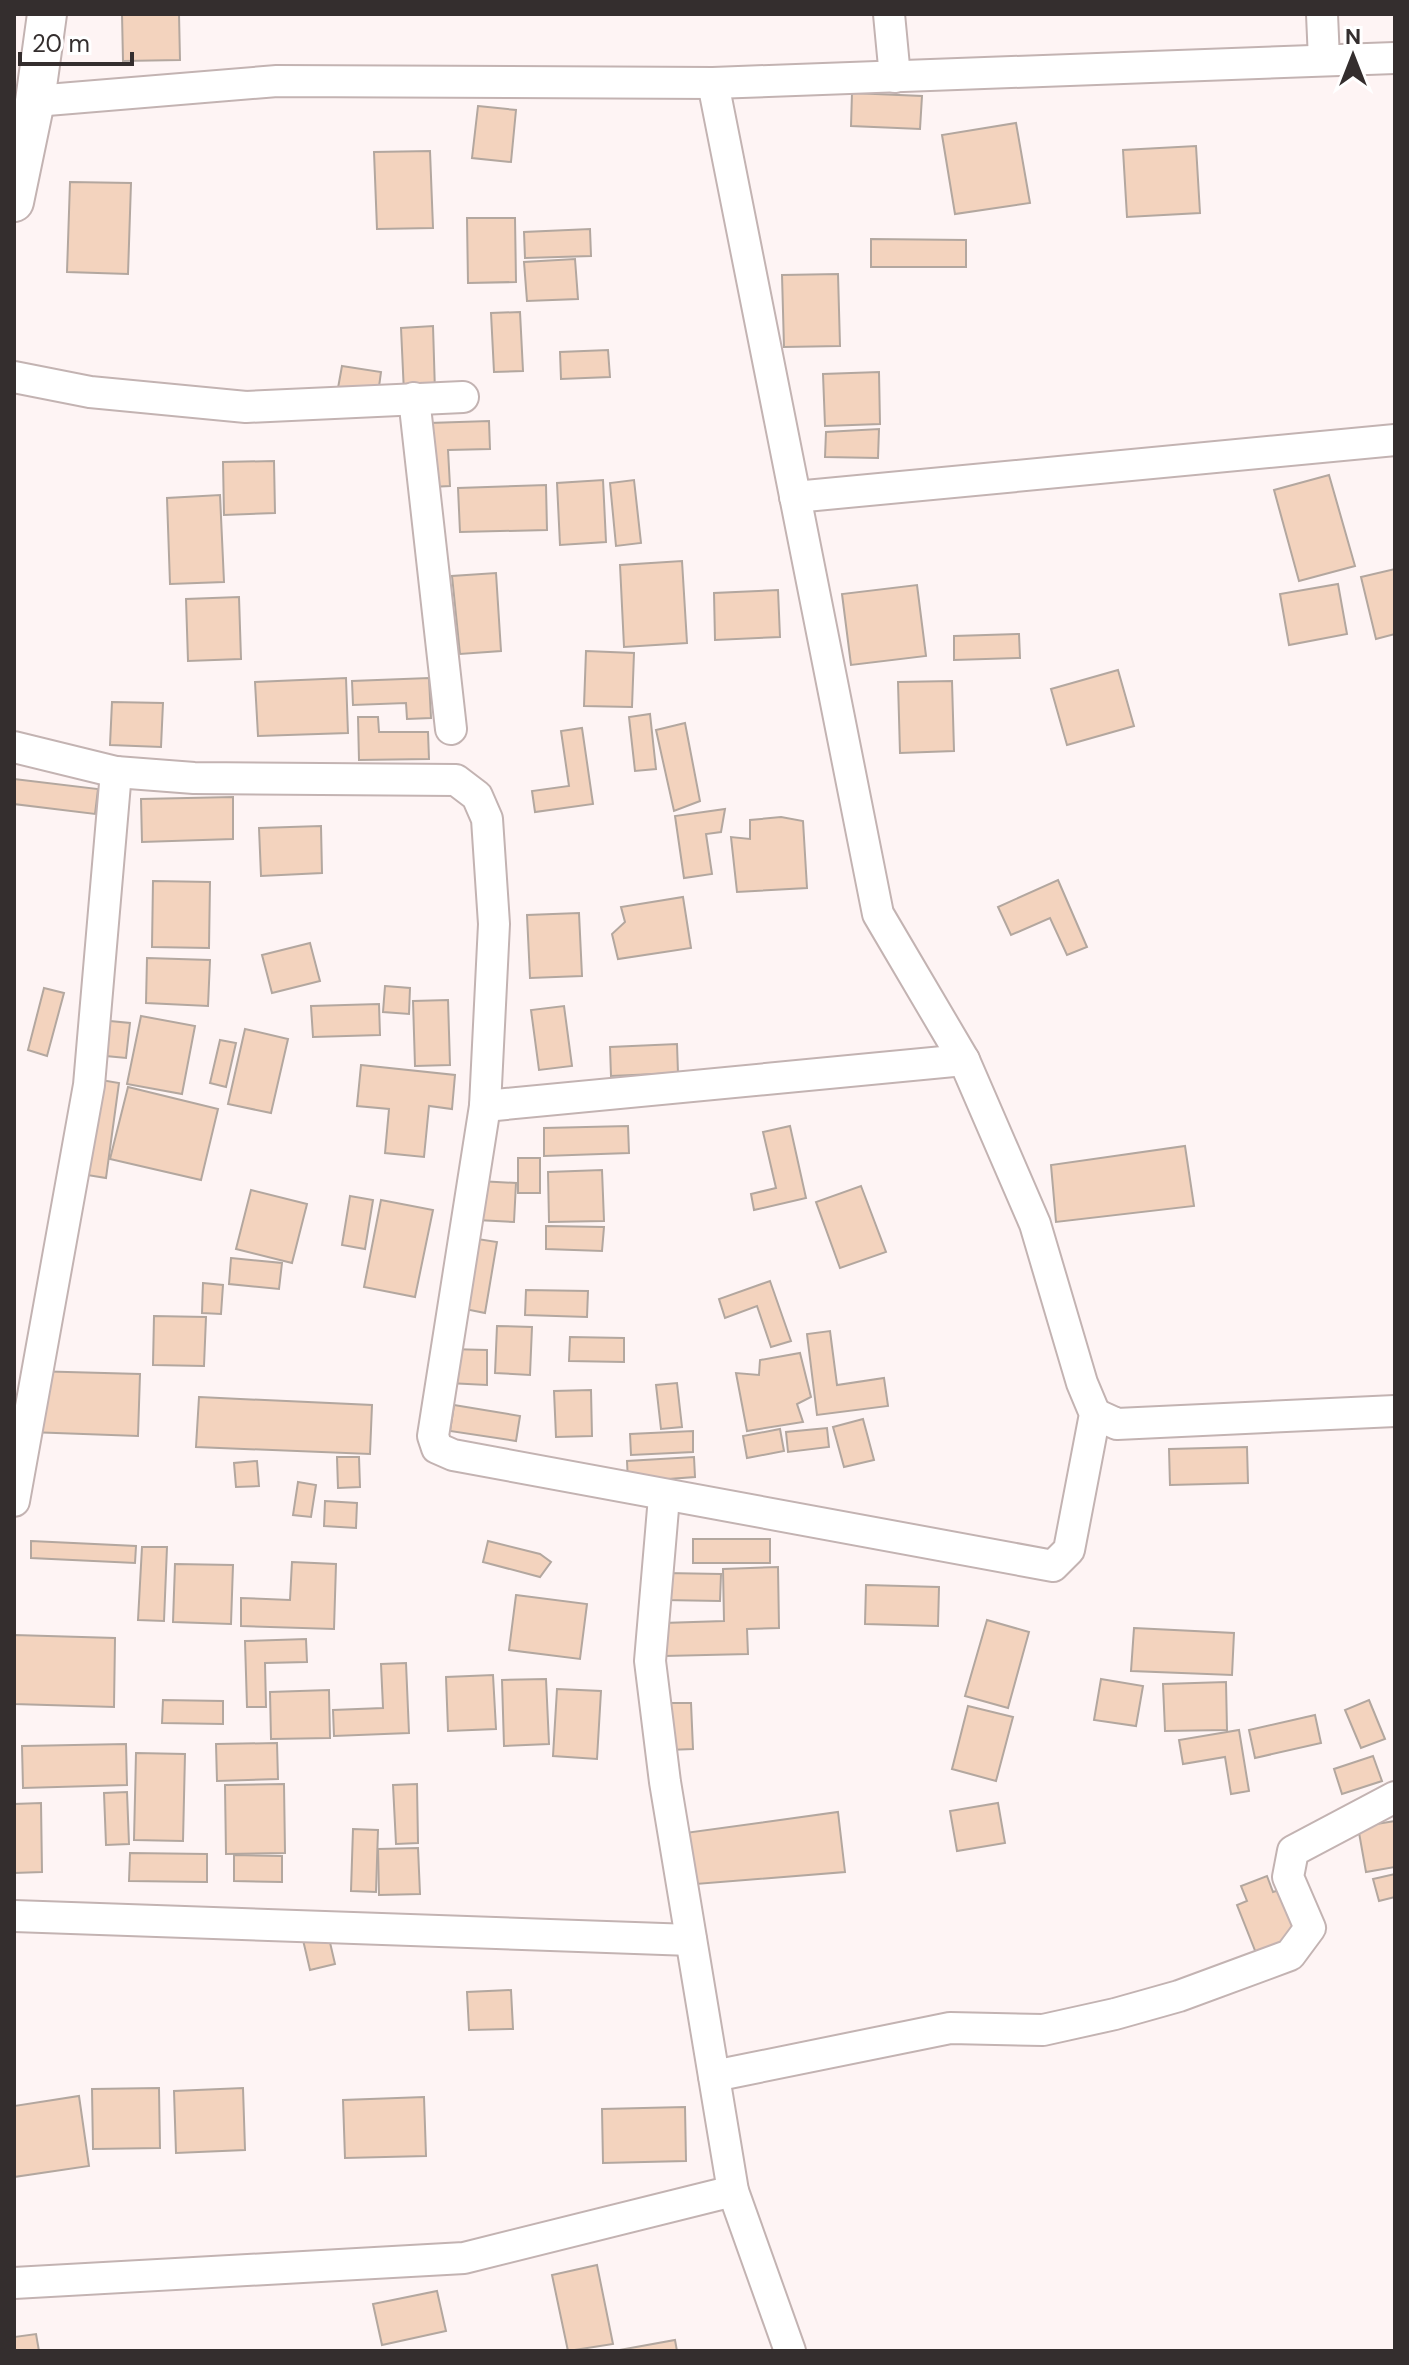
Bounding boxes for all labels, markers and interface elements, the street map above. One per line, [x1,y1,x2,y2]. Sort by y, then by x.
scale bar [20,16,132,66]
north arrow [1313,16,1393,96]
text: N [1345,22,1361,51]
text: 20 m [32,28,90,59]

